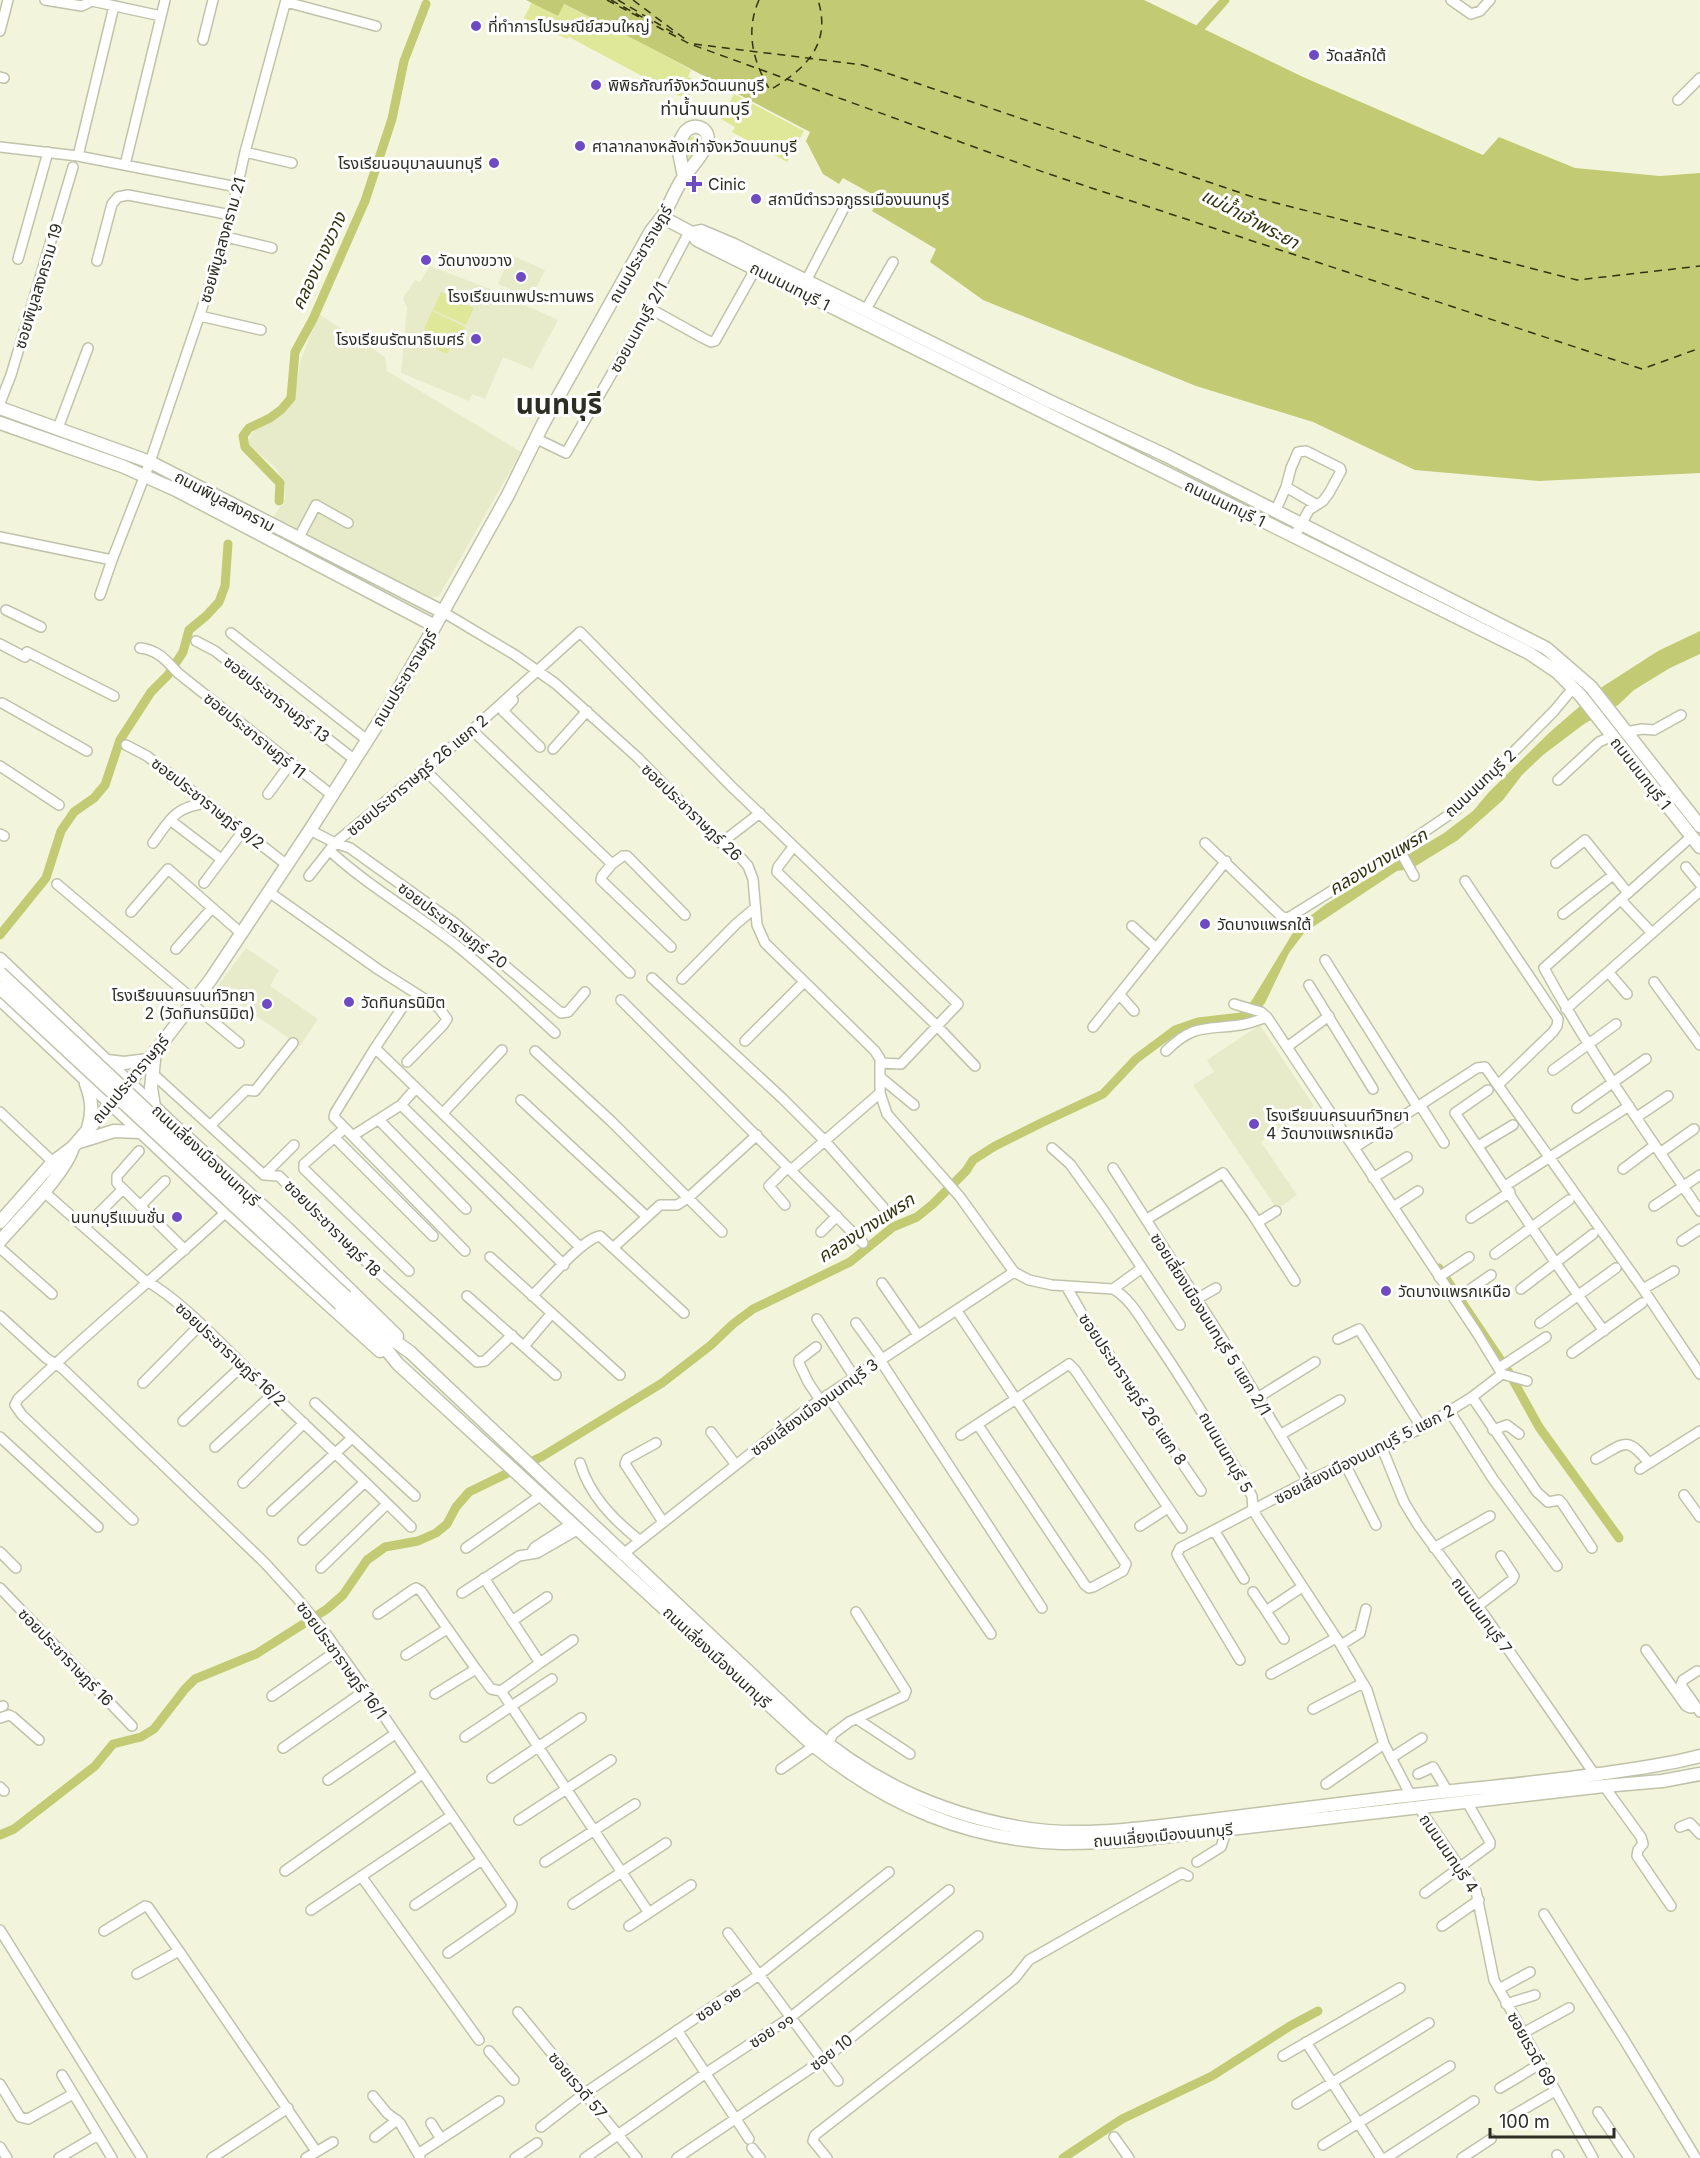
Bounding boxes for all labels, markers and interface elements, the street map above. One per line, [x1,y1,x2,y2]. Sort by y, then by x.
place label: ที่ทำการไปรษณีย์สวนใหญ่ [488,15,650,36]
marker: ที่ทำการไปรษณีย์สวนใหญ่ [469,19,483,33]
place label: วัดสลักใต้ [1326,45,1386,65]
marker: วัดสลักใต้ [1307,48,1321,62]
place label: พิพิธภัณฑ์จังหวัดนนทบุรี [608,75,764,95]
marker: พิพิธภัณฑ์จังหวัดนนทบุรี [589,78,603,92]
district label: ท่าน้ำนนทบุรี [660,96,750,120]
place label: ศาลากลางหลังเก่าจังหวัดนนทบุรี [592,136,797,156]
marker: ศาลากลางหลังเก่าจังหวัดนนทบุรี [573,139,587,153]
place label: โรงเรียนอนุบาลนนทบุรี [338,153,482,173]
marker: โรงเรียนอนุบาลนนทบุรี [487,156,501,170]
place label: Cinic [708,174,746,194]
street label: ซอยพิบูลสงคราม 21 [194,175,250,305]
marker: Cinic [685,175,703,193]
water label: แม่น้ำเจ้าพระยา [1198,182,1304,253]
place label: สถานีตำรวจภูธรเมืองนนทบุรี [768,189,949,209]
marker: สถานีตำรวจภูธรเมืองนนทบุรี [749,192,763,206]
street label: ถนนประชาราษฎร์ [604,201,676,306]
water label: คลองบางขวาง [287,208,351,313]
street label: ซอยพิบูลสงคราม 19 [9,221,67,351]
place label: วัดบางขวาง [438,250,512,270]
marker: วัดบางขวาง [419,253,433,267]
street label: ถนนนนทบุรี 1 [747,257,833,315]
marker: โรงเรียนเทพประทานพร [514,270,528,284]
street label: ซอยนนทบุรี 2/1 [605,278,671,376]
place label: โรงเรียนเทพประทานพร [448,286,594,306]
place label: โรงเรียนรัตนาธิเบศร์ [336,329,465,349]
marker: โรงเรียนรัตนาธิเบศร์ [469,332,483,346]
district label: นนทบุรี [516,387,602,421]
street label: ถนนพิบูลสงคราม [171,466,279,536]
street label: ถนนนนทบุรี 1 [1181,475,1269,531]
street label: ถนนประชาราษฎร์ [367,625,441,730]
street label: ซอยประชาราษฎร์ 13 [220,652,334,746]
street label: ซอยประชาราษฎร์ 11 [200,688,310,782]
street label: ซอยประชาราษฎร์ 26 แยก 2 [342,710,492,840]
street label: ถนนนนทบุรี 1 [1606,733,1676,813]
street label: ถนนนนทบุรี 2 [1440,745,1520,821]
street label: ซอยประชาราษฎร์ 9/2 [148,753,268,853]
street label: ซอยประชาราษฎร์ 26 [638,759,746,865]
water label: คลองบางแพรก [1325,823,1432,899]
street label: ซอยประชาราษฎร์ 20 [394,877,512,973]
place label: วัดบางแพรกใต้ [1217,914,1311,934]
marker: วัดบางแพรกใต้ [1198,917,1212,931]
place label: โรงเรียนนครนนท์วิทยา 2 (วัดทินกรนิมิต) [112,985,255,1023]
place label: วัดทินกรนิมิต [361,992,446,1012]
marker: วัดทินกรนิมิต [342,995,356,1009]
marker: โรงเรียนนครนนท์วิทยา 2 (วัดทินกรนิมิต) [260,997,274,1011]
street label: ถนนประชาราษฎร์ [87,1030,173,1127]
street label: ถนนเลี่ยงเมืองนนทบุรี [148,1099,265,1210]
place label: โรงเรียนนครนนท์วิทยา 4 วัดบางแพรกเหนือ [1266,1105,1409,1143]
marker: โรงเรียนนครนนท์วิทยา 4 วัดบางแพรกเหนือ [1247,1117,1261,1131]
street label: ซอยประชาราษฎร์ 18 [280,1175,386,1281]
water label: คลองบางแพรก [813,1188,919,1267]
place label: นนทบุรีแมนชั่น [71,1207,165,1227]
marker: นนทบุรีแมนชั่น [170,1210,184,1224]
street label: ซอยเลี่ยงเมืองนนทบุรี 5 แยก 2/1 [1146,1228,1276,1419]
place label: วัดบางแพรกเหนือ [1398,1281,1511,1301]
marker: วัดบางแพรกเหนือ [1379,1284,1393,1298]
street label: ซอยประชาราษฎร์ 16/2 [171,1298,291,1410]
street label: ซอยประชาราษฎร์ 26 แยก 8 [1075,1309,1191,1469]
street label: ซอยเลี่ยงเมืองนนทบุรี 3 [746,1353,882,1460]
street label: ซอยเลี่ยงเมืองนนทบุรี 5 แยก 2 [1270,1399,1457,1508]
street label: ถนนนนทบุรี 5 [1195,1408,1257,1496]
street label: ถนนนนทบุรี 7 [1448,1573,1516,1657]
street label: ซอยประชาราษฎร์ 16/1 [292,1597,392,1723]
street label: ถนนเลี่ยงเมืองนนทบุรี [659,1601,776,1712]
street label: ซอยประชาราษฎร์ 16 [14,1604,118,1710]
street label: ถนนนนทบุรี 4 [1415,1810,1483,1896]
street label: ถนนเลี่ยงเมืองนนทบุรี [1092,1818,1234,1851]
street label: ซอย ๑๒ [691,1981,745,2025]
street label: ซอย ๑๑ [745,2008,797,2052]
street label: ซอยเรวดี 69 [1503,2008,1561,2090]
street label: ซอย 10 [806,2029,856,2075]
street label: ซอยเรวดี 57 [544,2048,612,2122]
scale bar [1490,2101,1614,2139]
text: 100 m [1499,2111,1550,2132]

